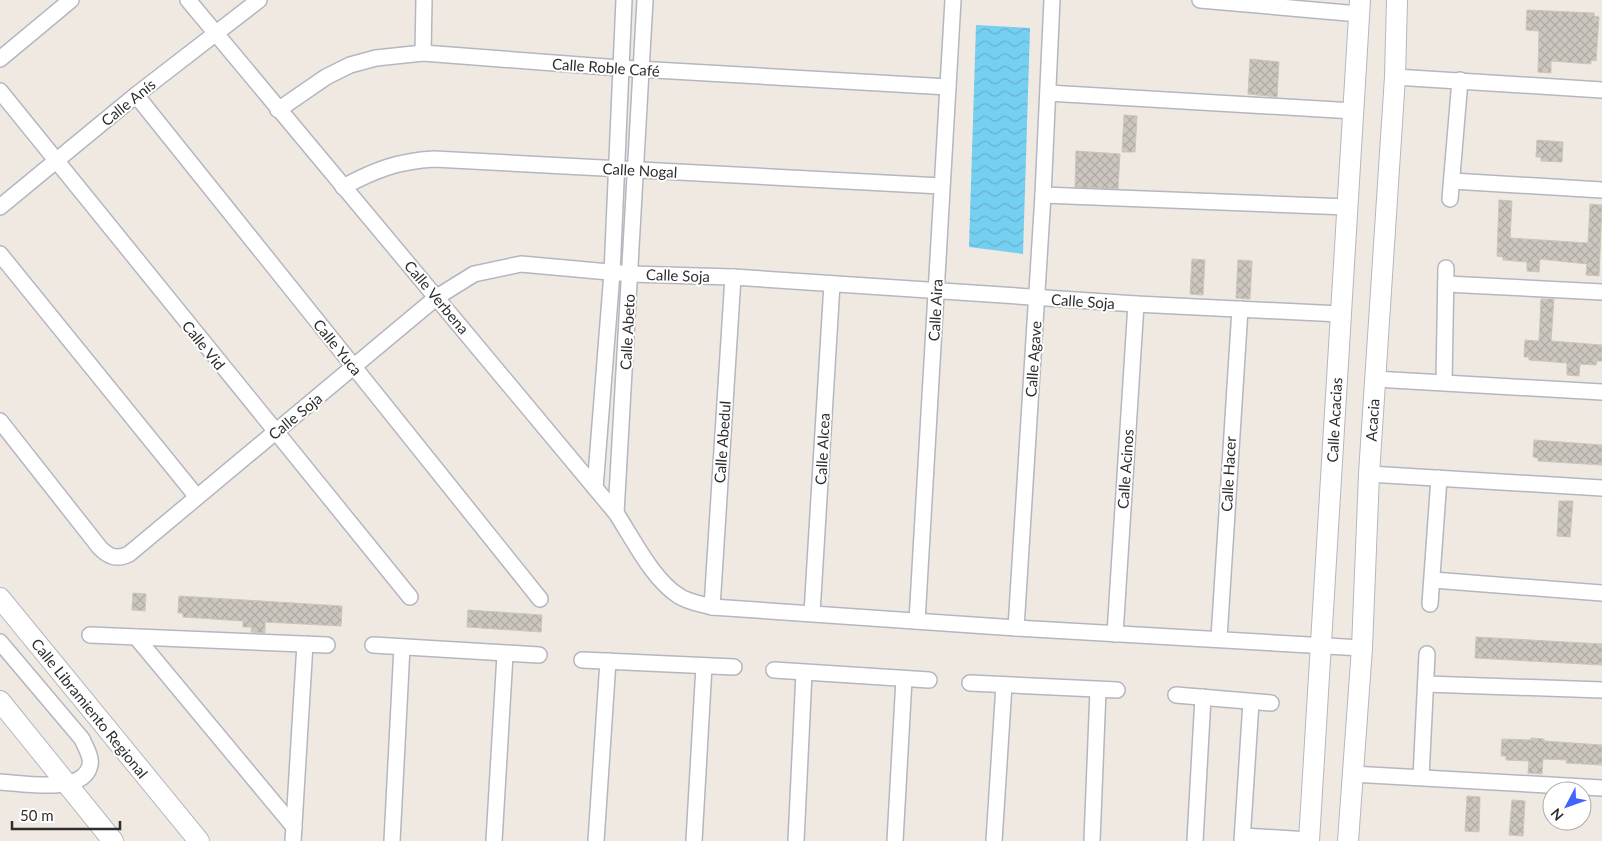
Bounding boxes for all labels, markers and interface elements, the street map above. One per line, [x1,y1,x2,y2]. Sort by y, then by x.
street label: Calle Roble Café [552,54,660,80]
street label: Calle Anís [97,75,159,129]
street label: Calle Nogal [602,159,678,181]
street label: Calle Verbena [401,257,473,337]
street label: Calle Soja [646,265,710,285]
street label: Calle Aira [924,278,946,342]
street label: Calle Soja [1050,290,1116,312]
street label: Calle Abeto [616,294,638,370]
street label: Calle Yuca [310,315,366,379]
street label: Calle Vid [179,317,229,373]
street label: Calle Agave [1021,320,1045,398]
street label: Calle Acacias [1323,377,1345,463]
street label: Calle Soja [264,389,326,443]
street label: Acacia [1362,398,1382,442]
street label: Calle Abedul [710,400,734,484]
street label: Calle Alcea [811,413,833,485]
street label: Calle Acinos [1113,429,1137,509]
street label: Calle Hacer [1217,435,1239,512]
street label: Calle Libramiento Regional [28,634,152,782]
north arrow [1542,781,1592,831]
scale bar [12,798,120,830]
text: N [1547,805,1567,825]
text: 50 m [20,806,54,824]

